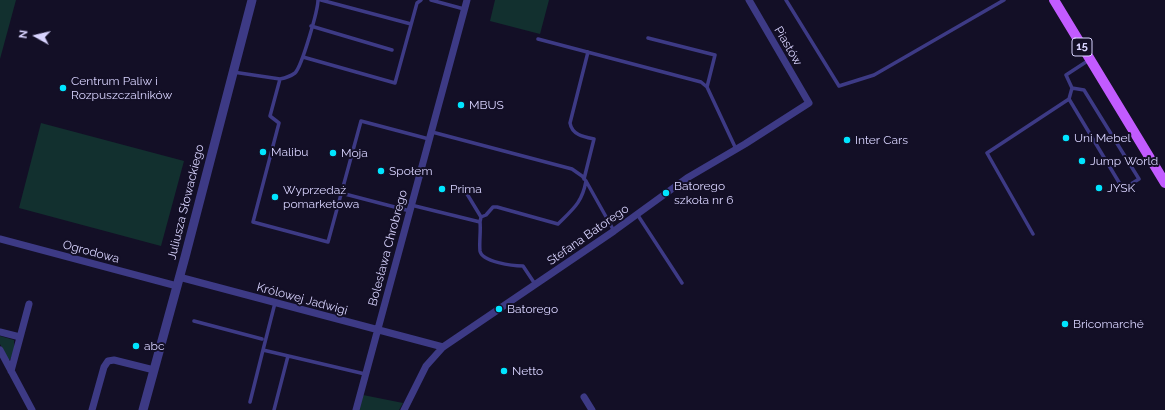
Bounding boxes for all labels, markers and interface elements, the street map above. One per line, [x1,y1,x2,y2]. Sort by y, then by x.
north arrow [16,16,56,56]
street label: Piastów [771,24,805,68]
text: N [17,29,31,39]
road number: 15 [1072,38,1092,56]
place label: Centrum Paliw i Rozpuszczalników [71,74,172,102]
marker: Centrum Paliw i Rozpuszczalników [58,83,68,93]
place label: MBUS [469,98,504,112]
marker: MBUS [456,100,466,110]
place label: Uni Mebel [1074,131,1131,145]
place label: Inter Cars [855,133,908,147]
marker: Uni Mebel [1061,133,1071,143]
marker: Inter Cars [842,135,852,145]
street label: Juliusza Słowackiego [165,143,207,261]
place label: Malibu [271,145,308,159]
place label: Moja [341,146,368,160]
marker: Malibu [258,147,268,157]
marker: Moja [328,148,338,158]
place label: Jump World [1090,154,1158,168]
marker: Jump World [1077,156,1087,166]
place label: Społem [389,164,432,178]
marker: Społem [376,166,386,176]
place label: Batorego szkoła nr 6 [674,179,733,207]
place label: JYSK [1107,181,1135,195]
place label: Prima [450,182,482,196]
place label: Wyprzedaż pomarketowa [283,183,359,211]
marker: JYSK [1094,183,1104,193]
marker: Prima [437,184,447,194]
street label: Bolesława Chrobrego [366,188,410,308]
marker: Batorego szkoła nr 6 [661,188,671,198]
marker: Wyprzedaż pomarketowa [270,192,280,202]
street label: Stefana Batorego [544,201,632,269]
street label: Ogrodowa [61,238,121,266]
street label: Królowej Jadwigi [255,280,349,318]
place label: Batorego [507,302,558,316]
marker: Batorego [494,304,504,314]
place label: Bricomarché [1073,317,1144,331]
marker: Bricomarché [1060,319,1070,329]
place label: abc [144,339,165,353]
marker: abc [131,341,141,351]
place label: Netto [512,364,543,378]
marker: Netto [499,366,509,376]

